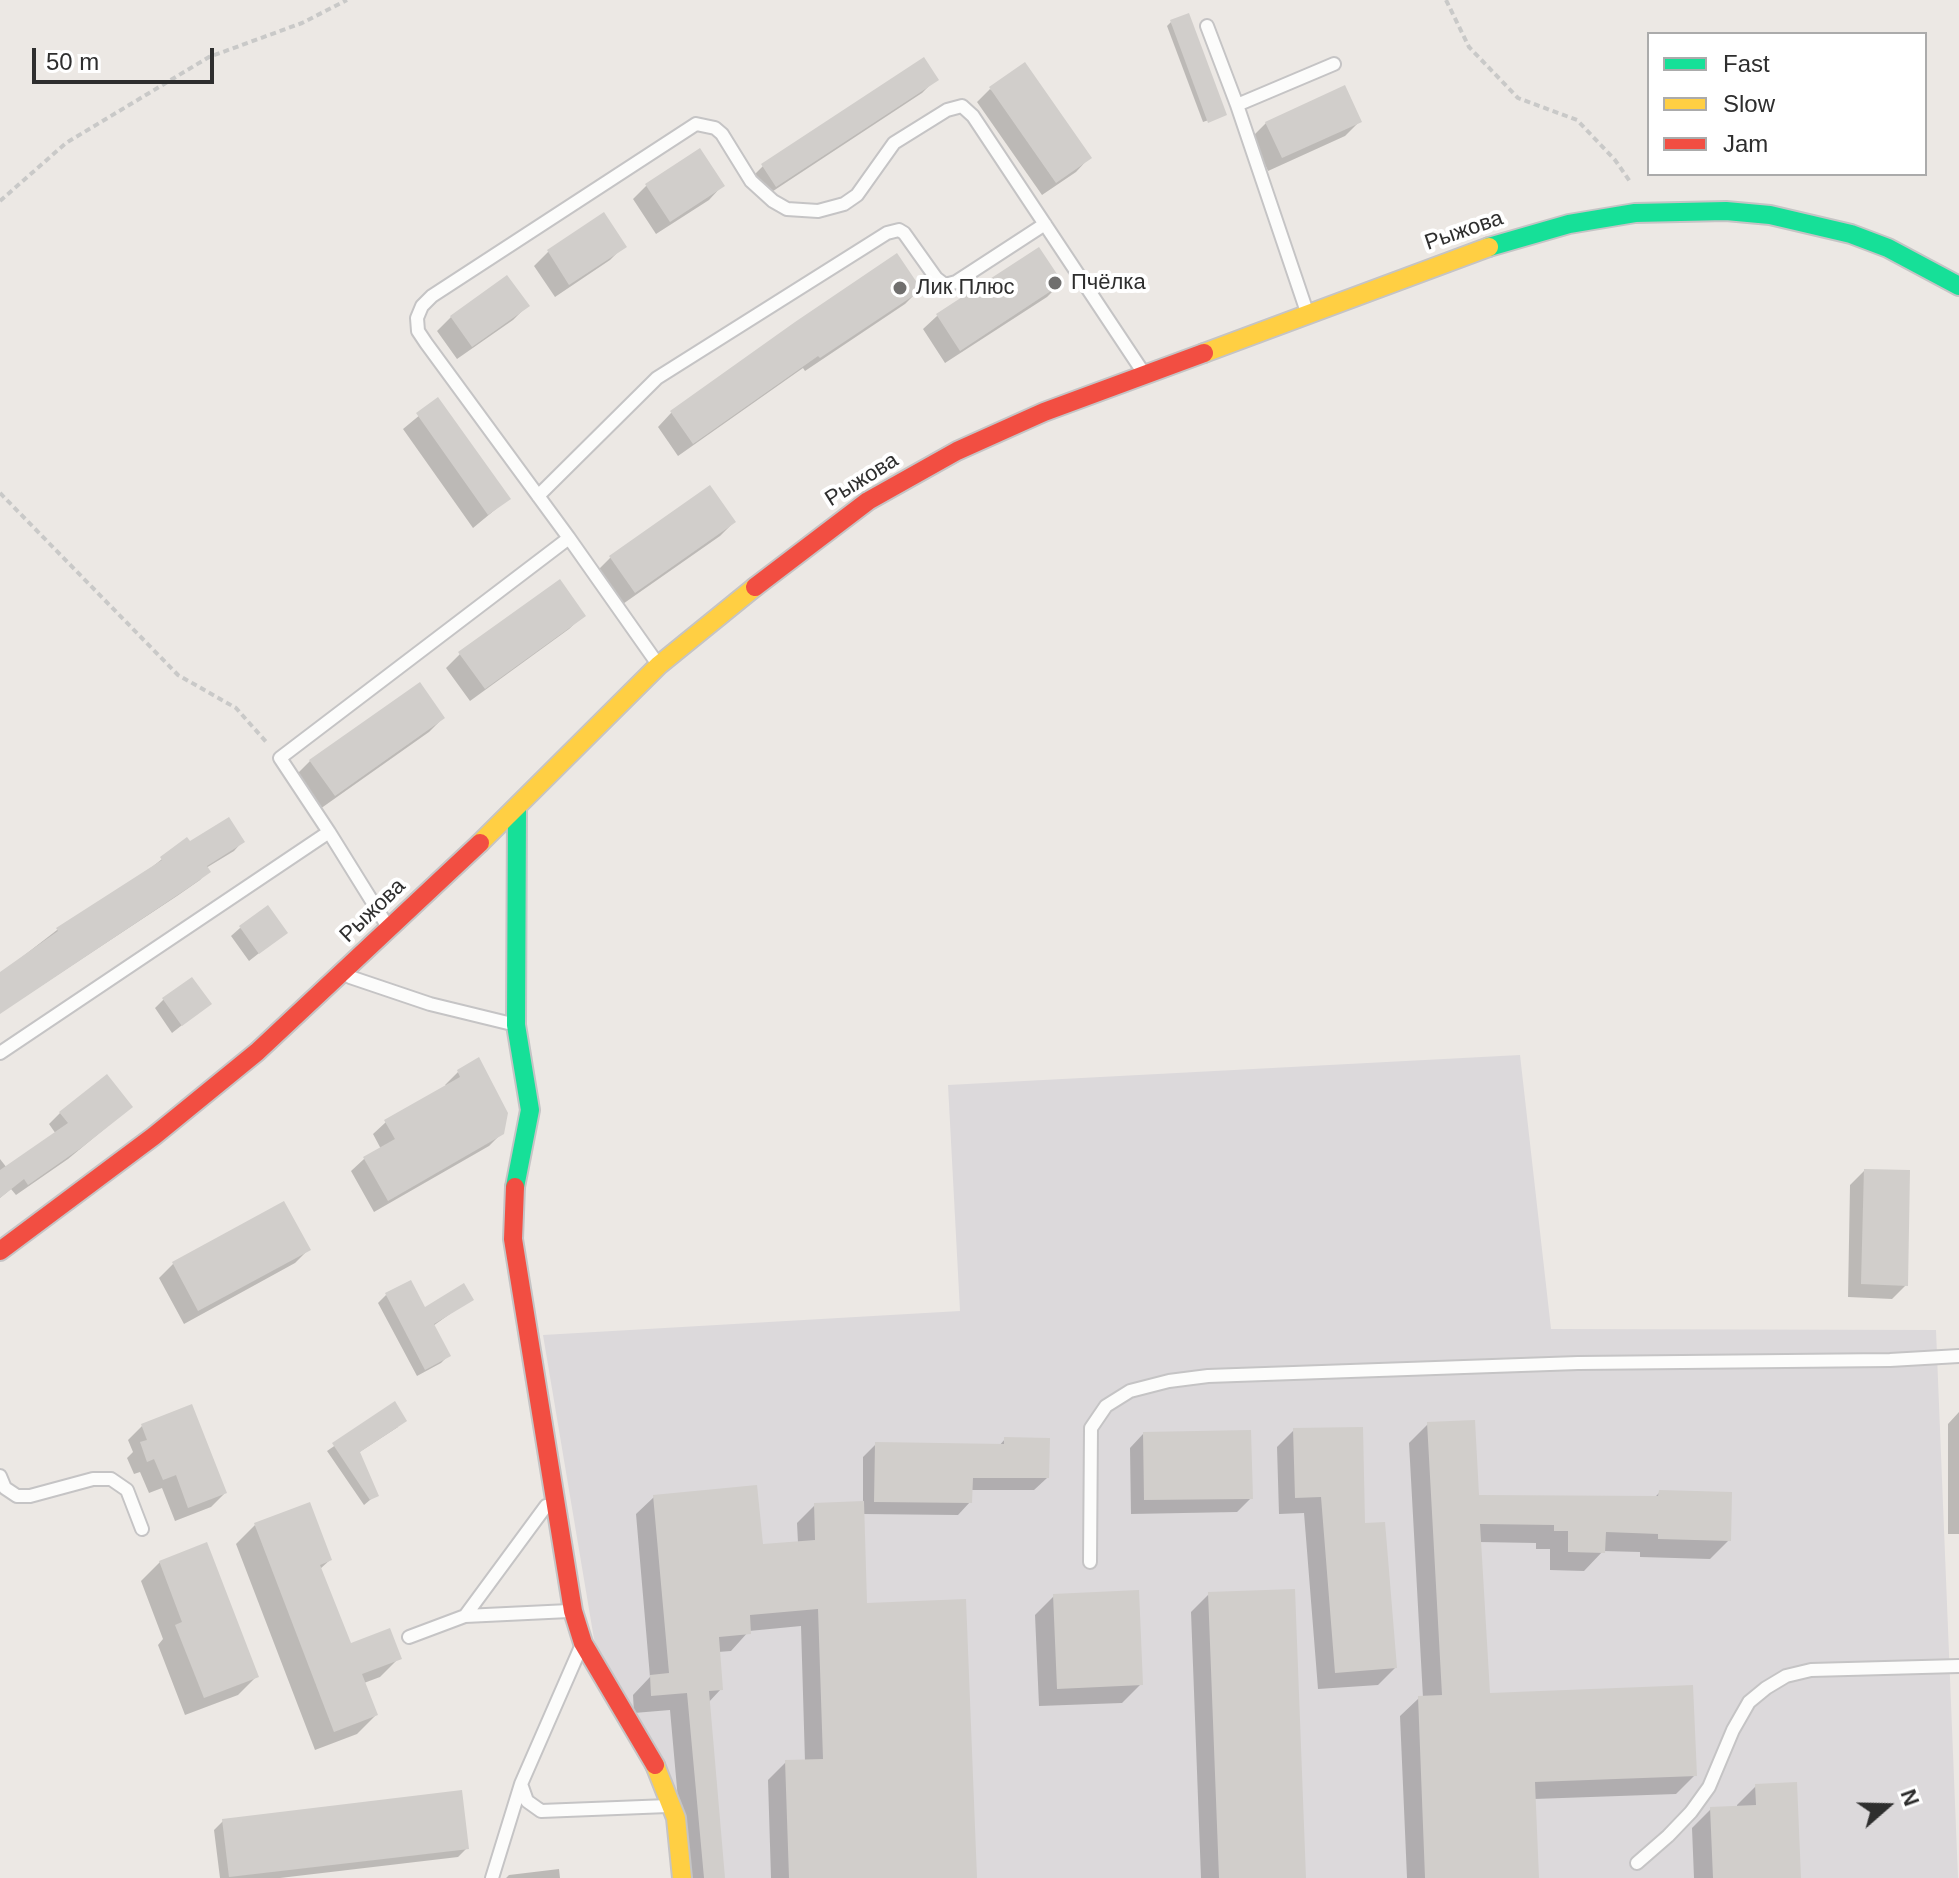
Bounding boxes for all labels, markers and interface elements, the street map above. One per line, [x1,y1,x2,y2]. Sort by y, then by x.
scale bar [36,32,218,82]
legend [1647,32,1927,176]
text: 50 m [46,48,99,75]
text: Fast [1723,50,1770,77]
text: Slow [1723,90,1775,117]
text: Jam [1723,130,1768,157]
street label: Рыжова [1421,205,1507,257]
place label: Пчёлка [1071,270,1146,296]
marker: Пчёлка [1046,274,1064,292]
place label: Лик Плюс [916,275,1015,301]
marker: Лик Плюс [891,279,909,297]
street label: Рыжова [821,447,903,513]
street label: Рыжова [335,873,411,949]
north arrow [1847,1766,1927,1846]
text: N [1896,1786,1924,1809]

